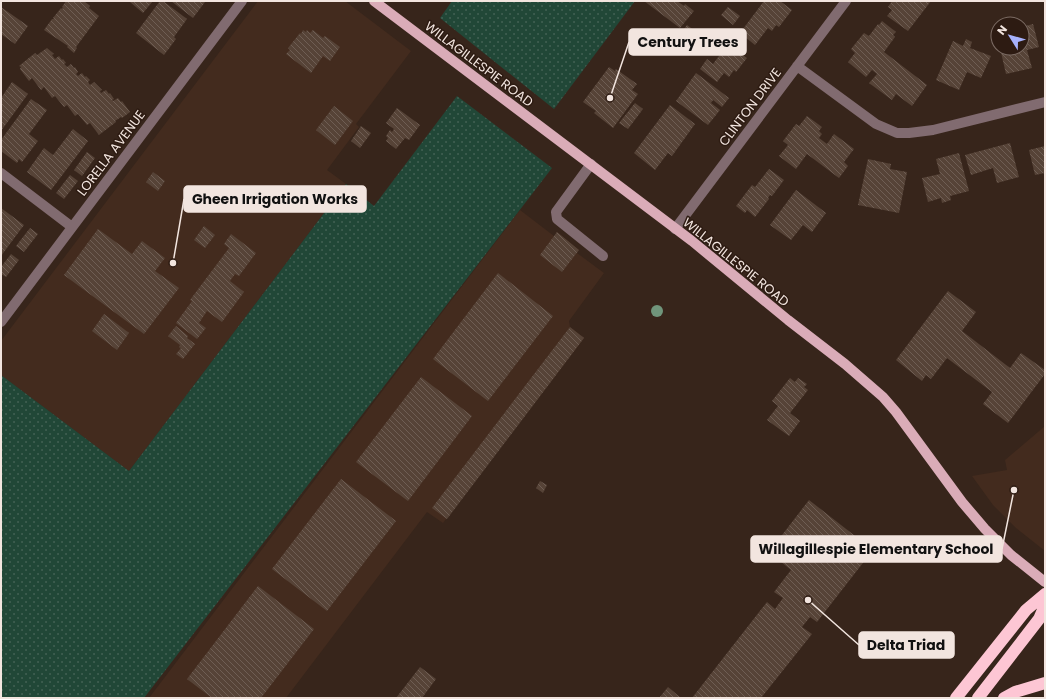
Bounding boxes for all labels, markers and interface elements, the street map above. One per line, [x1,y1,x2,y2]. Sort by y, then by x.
north arrow [990,16,1030,56]
street label: WILLAGILLESPIE ROAD [421,17,537,111]
text: N [993,22,1011,38]
callout: Century Trees [629,29,746,55]
text: Century Trees [638,32,739,52]
street label: CLINTON DRIVE [714,64,786,150]
street label: LORELLA AVENUE [73,106,149,200]
callout: Gheen Irrigation Works [184,186,366,212]
text: Gheen Irrigation Works [192,189,358,209]
street label: WILLAGILLESPIE ROAD [679,213,793,311]
callout: Willagillespie Elementary School [751,536,1002,562]
text: Willagillespie Elementary School [759,539,993,559]
callout: Delta Triad [859,632,954,658]
text: Delta Triad [867,635,945,655]

